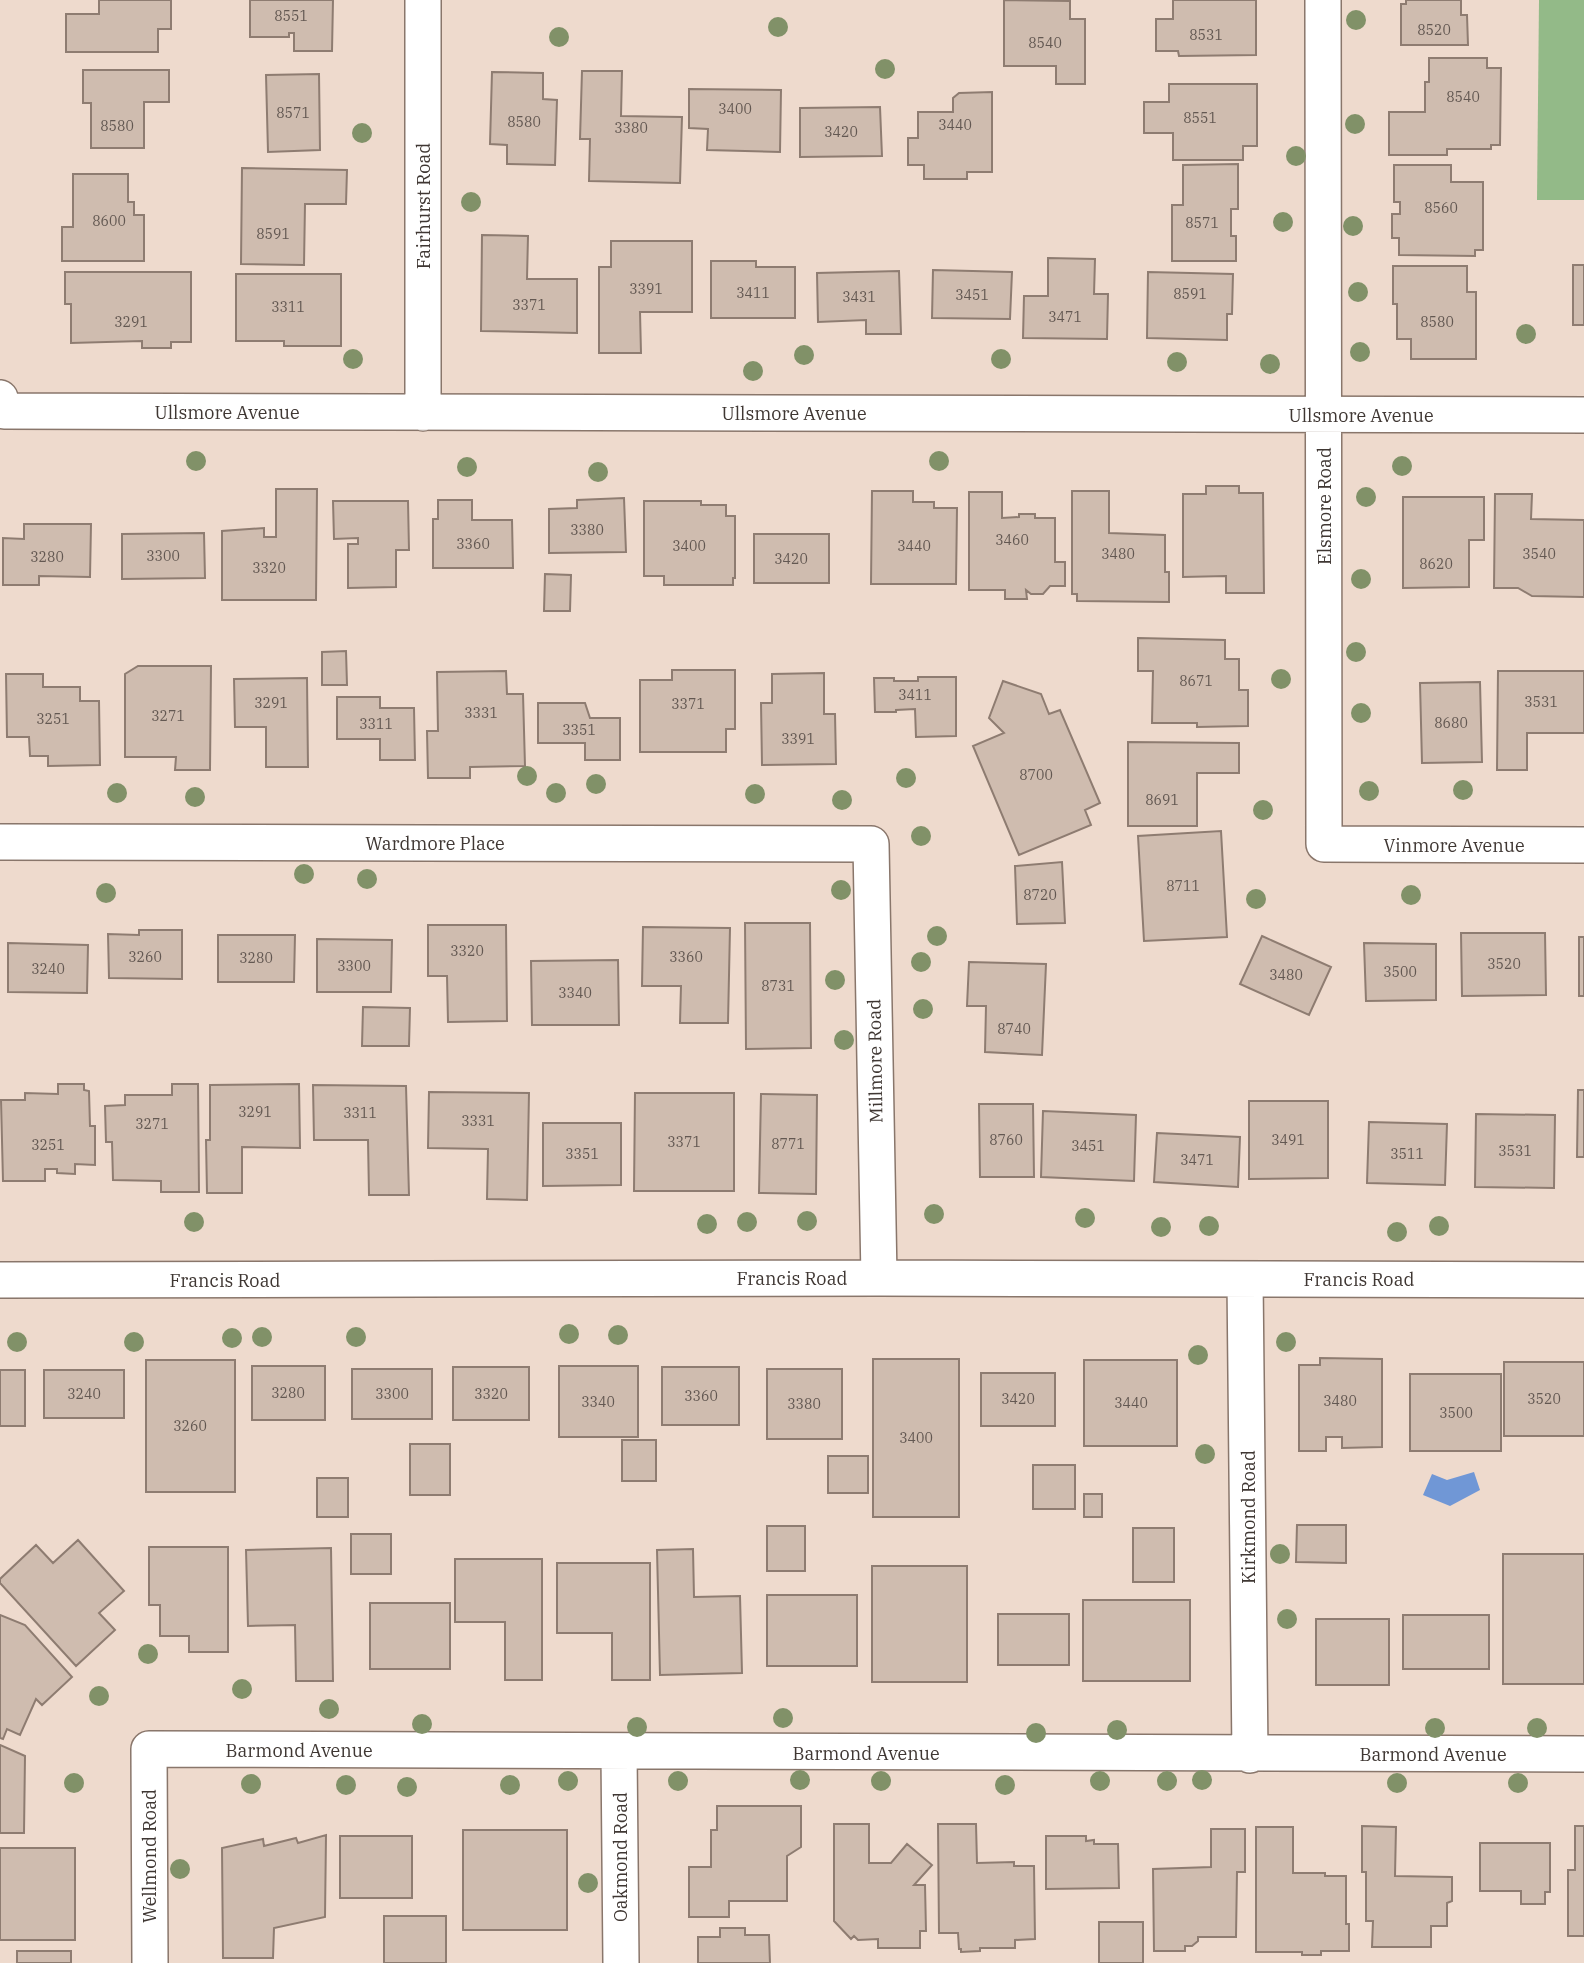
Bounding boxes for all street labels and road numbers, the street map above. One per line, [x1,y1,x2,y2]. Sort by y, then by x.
street label: Fairhurst Road [412,143,435,269]
street label: Ullsmore Avenue [154,401,300,424]
street label: Ullsmore Avenue [721,402,867,425]
street label: Ullsmore Avenue [1288,404,1434,427]
street label: Elsmore Road [1313,447,1336,565]
street label: Wardmore Place [365,832,505,855]
street label: Vinmore Avenue [1383,834,1525,857]
street label: Millmore Road [862,999,888,1123]
street label: Francis Road [737,1267,848,1290]
street label: Francis Road [1304,1268,1415,1291]
street label: Francis Road [170,1269,281,1292]
street label: Kirkmond Road [1237,1450,1260,1584]
street label: Barmond Avenue [225,1739,373,1762]
street label: Barmond Avenue [792,1742,940,1765]
street label: Barmond Avenue [1359,1743,1507,1766]
street label: Wellmond Road [138,1789,161,1923]
street label: Oakmond Road [609,1792,632,1922]

